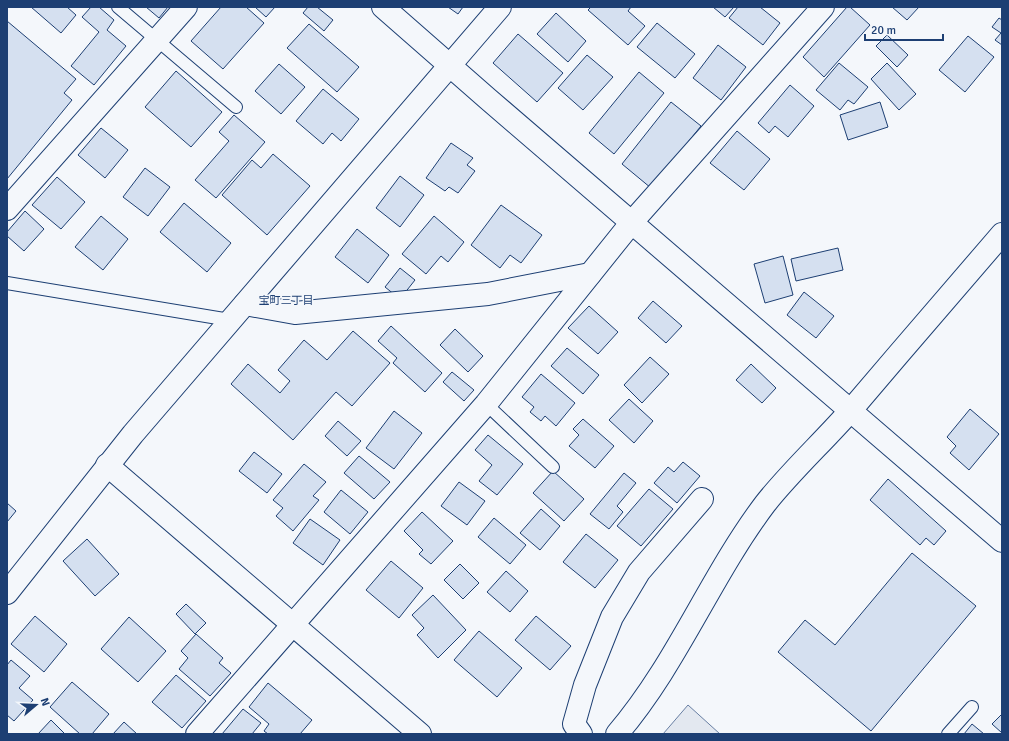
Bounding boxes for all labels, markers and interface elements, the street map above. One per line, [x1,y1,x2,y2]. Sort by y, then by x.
scale bar [865,16,943,42]
text: 20 m [871,23,896,38]
district label: 宝町三丁目 [259,294,314,307]
north arrow [16,685,56,725]
text: N [38,696,52,708]

